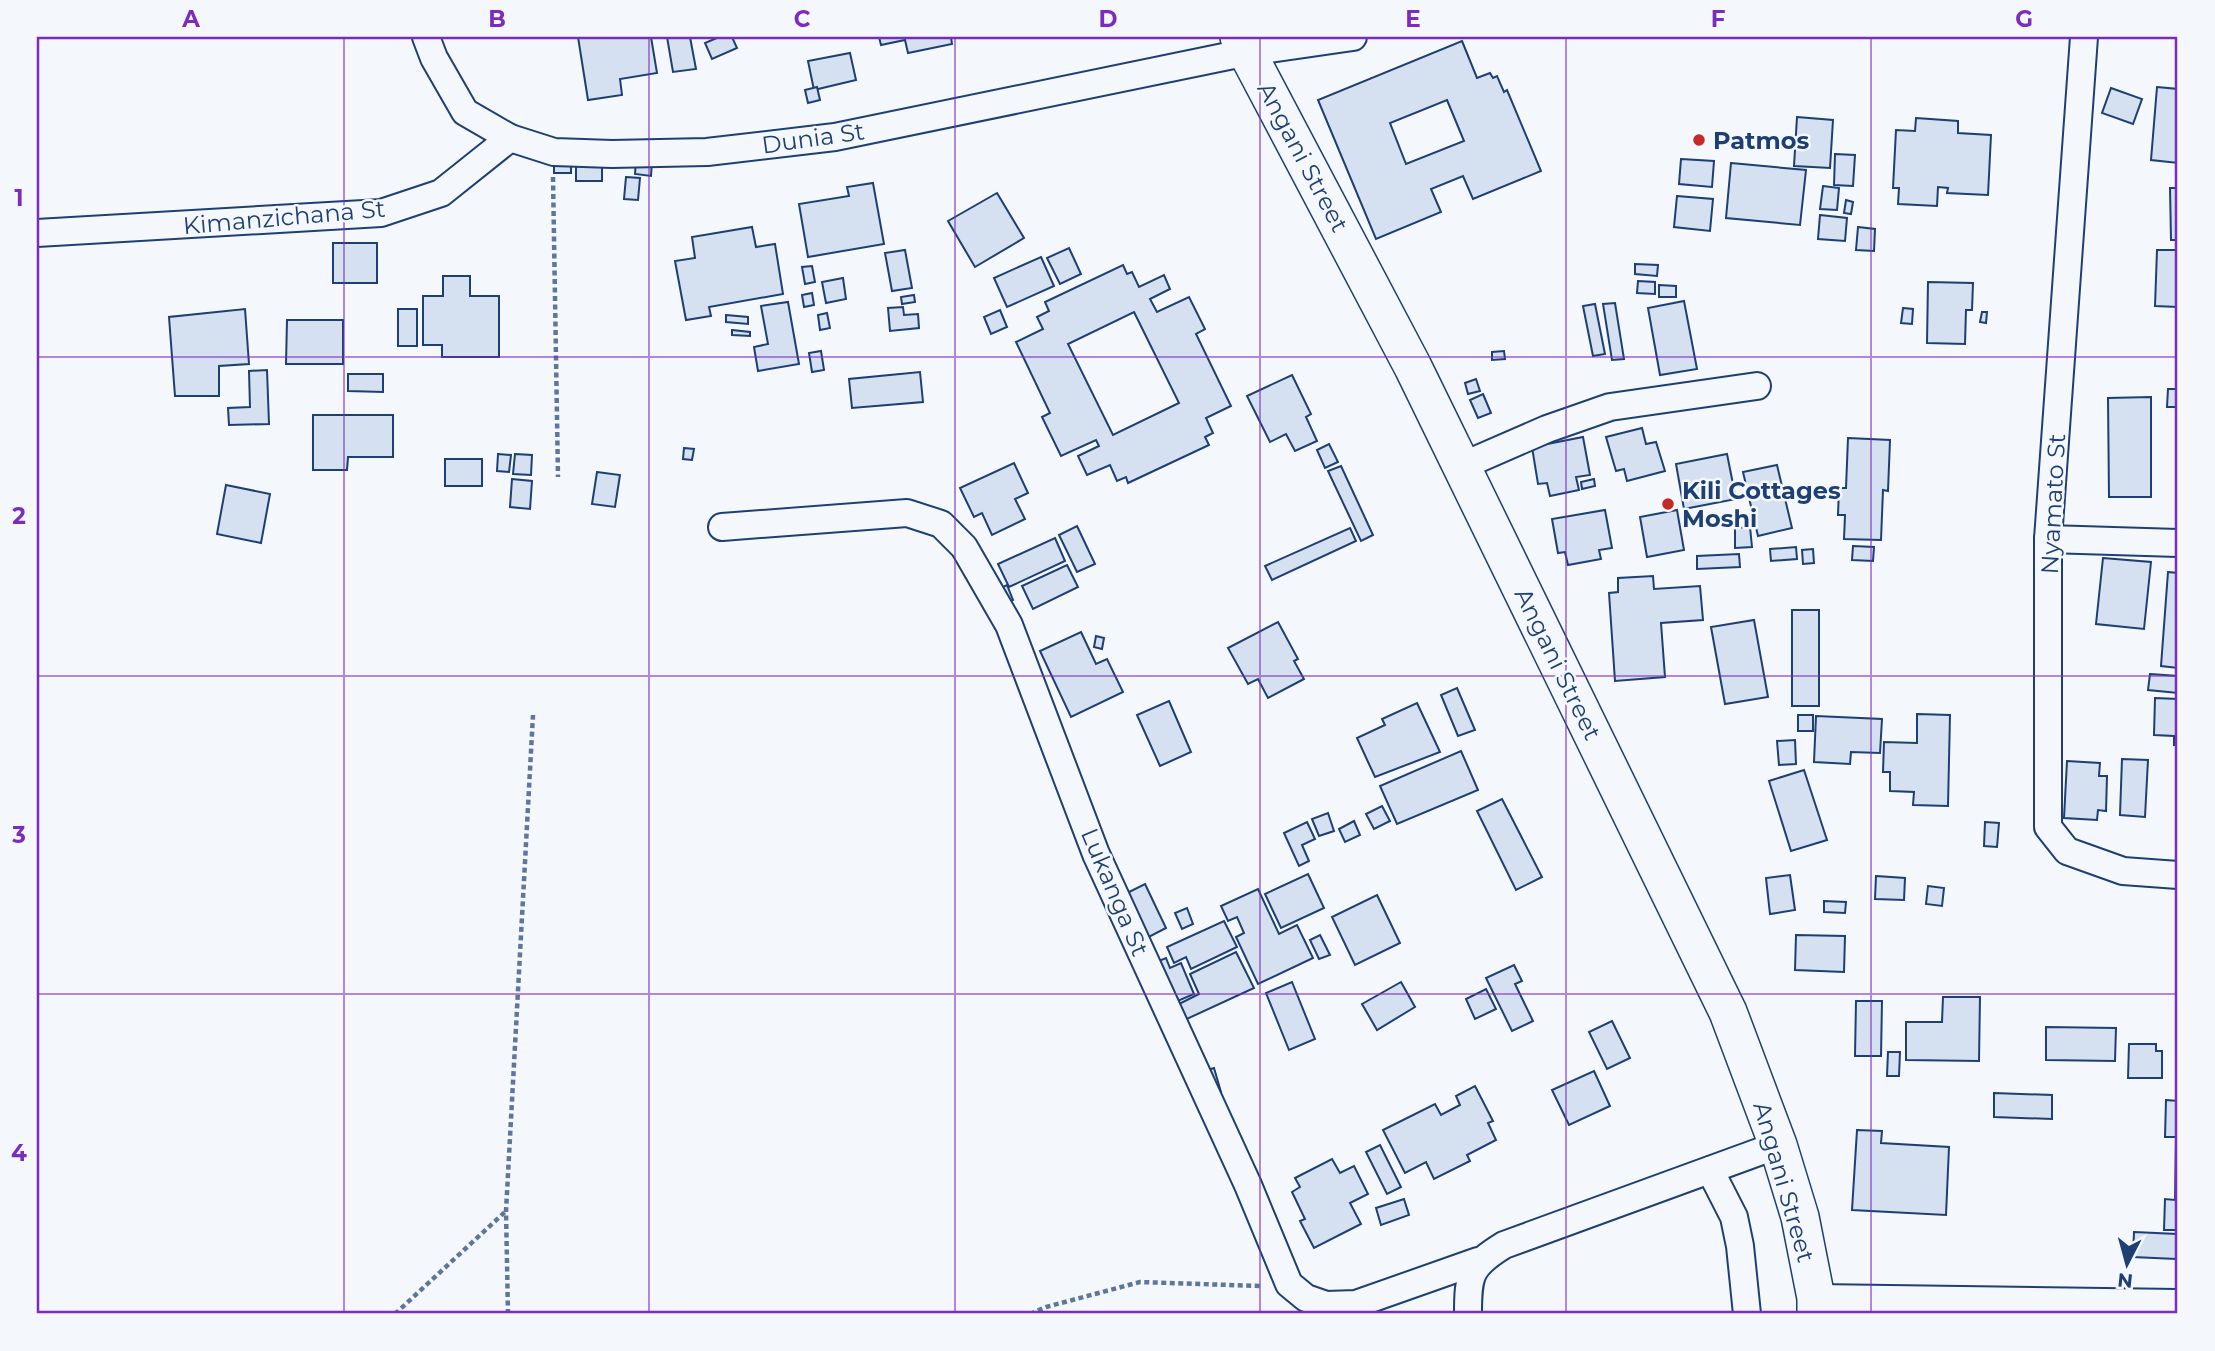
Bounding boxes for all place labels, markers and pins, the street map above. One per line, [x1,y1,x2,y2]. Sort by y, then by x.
place label: Patmos [1713,126,1809,155]
marker: Patmos [1691,132,1707,148]
place label: Kili Cottages Moshi [1682,476,1841,533]
marker: Kili Cottages Moshi [1660,496,1676,512]

